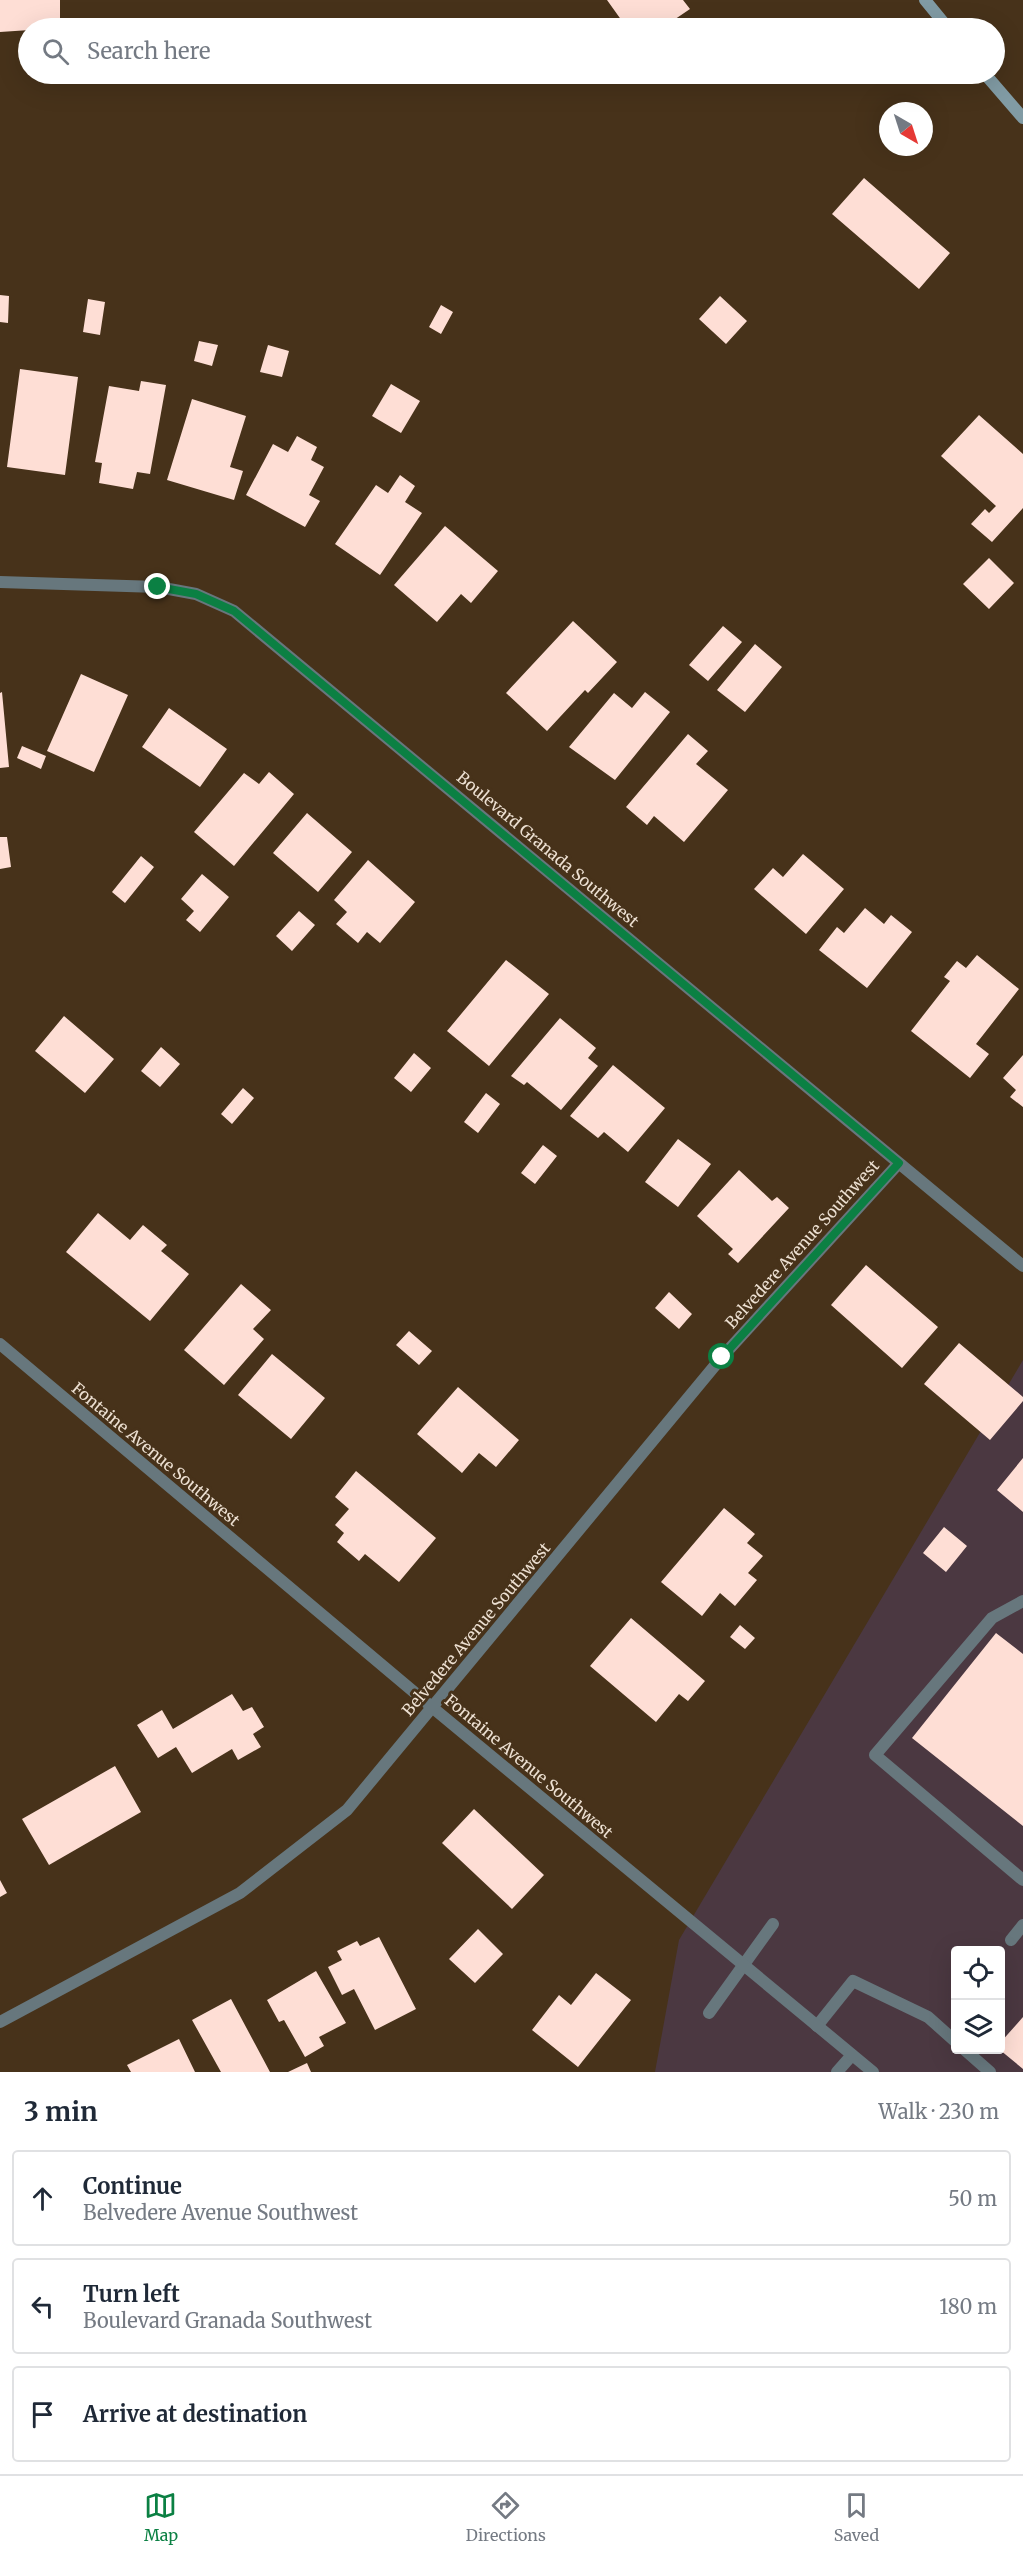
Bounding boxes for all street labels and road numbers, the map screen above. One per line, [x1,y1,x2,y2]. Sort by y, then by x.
street label: Boulevard Granada Southwest [453,767,644,931]
street label: Belvedere Avenue Southwest [721,1155,884,1332]
street label: Fontaine Avenue Southwest [68,1378,245,1531]
street label: Belvedere Avenue Southwest [398,1538,555,1720]
street label: Fontaine Avenue Southwest [441,1690,618,1843]

